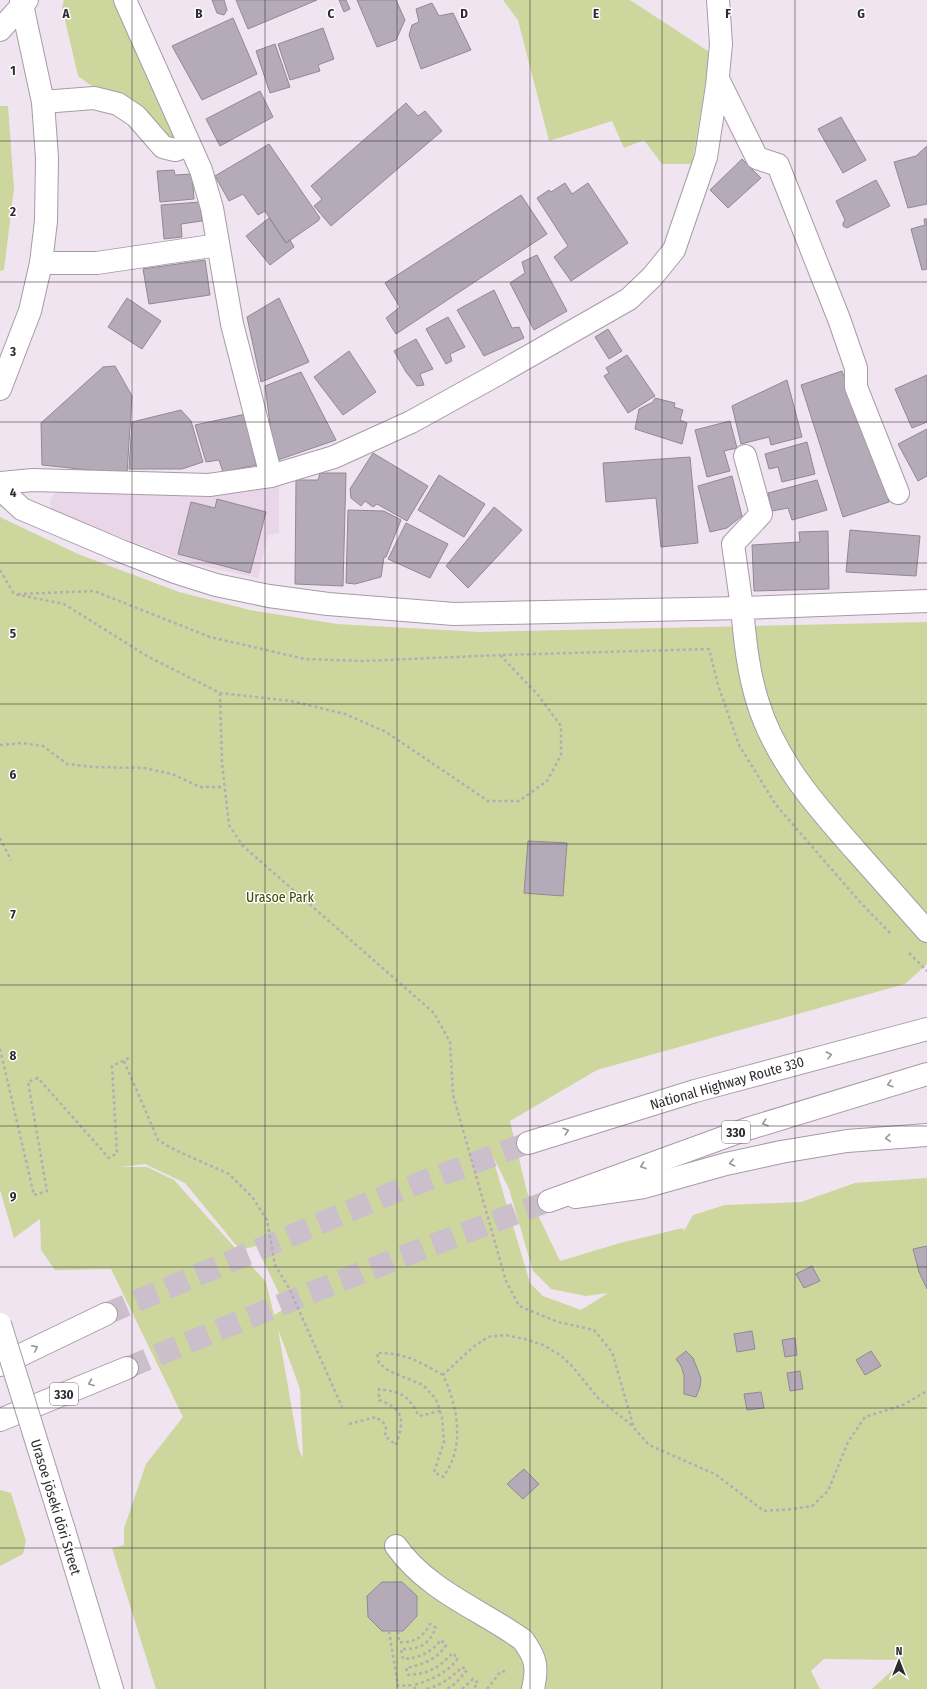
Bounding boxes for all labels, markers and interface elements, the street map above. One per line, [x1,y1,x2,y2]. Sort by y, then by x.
text: A [61,6,70,21]
text: B [195,6,203,21]
text: C [328,6,335,21]
text: D [460,6,468,21]
text: E [593,6,599,21]
text: F [725,6,731,21]
text: G [857,6,865,21]
text: 1 [10,63,16,78]
text: 2 [9,204,16,219]
text: 3 [9,344,16,359]
text: 4 [10,485,17,500]
text: 5 [10,626,16,641]
text: 6 [10,767,17,782]
park label: Urasoe Park [246,889,314,906]
text: 7 [10,907,16,922]
text: 8 [10,1048,17,1063]
one-way arrow [825,1051,832,1060]
street label: National Highway Route 330 [648,1053,806,1114]
one-way arrow [886,1079,893,1088]
one-way arrow [762,1118,769,1127]
road number: 330 [722,1121,750,1143]
one-way arrow [562,1127,569,1136]
one-way arrow [885,1133,891,1142]
one-way arrow [729,1158,735,1166]
one-way arrow [639,1161,646,1169]
text: 9 [10,1189,17,1204]
one-way arrow [31,1345,38,1353]
one-way arrow [88,1378,96,1386]
road number: 330 [50,1383,78,1405]
street label: Urasoe jōseki dōri Street [27,1437,84,1578]
north arrow [879,1641,919,1681]
text: N [896,1645,902,1658]

